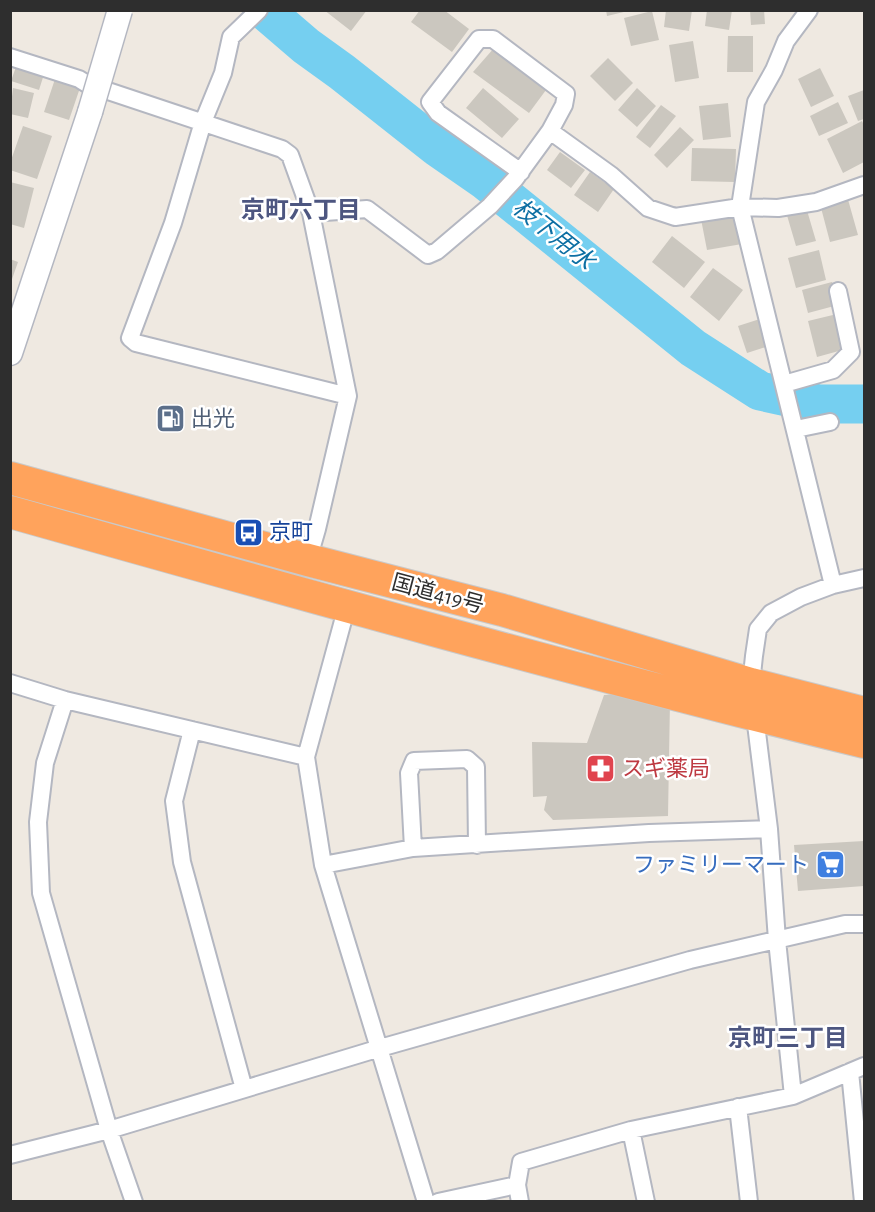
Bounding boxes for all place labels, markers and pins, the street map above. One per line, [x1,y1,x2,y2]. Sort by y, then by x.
fuel station icon: 出光 [154,403,186,435]
place label: 出光 [191,407,235,430]
bus stop icon: 京町 [232,516,264,548]
place label: 京町 [269,520,313,543]
pharmacy icon: スギ薬局 [585,753,617,785]
place label: スギ薬局 [622,757,710,780]
supermarket icon: ファミリーマート [814,849,846,881]
place label: ファミリーマート [633,854,809,876]

